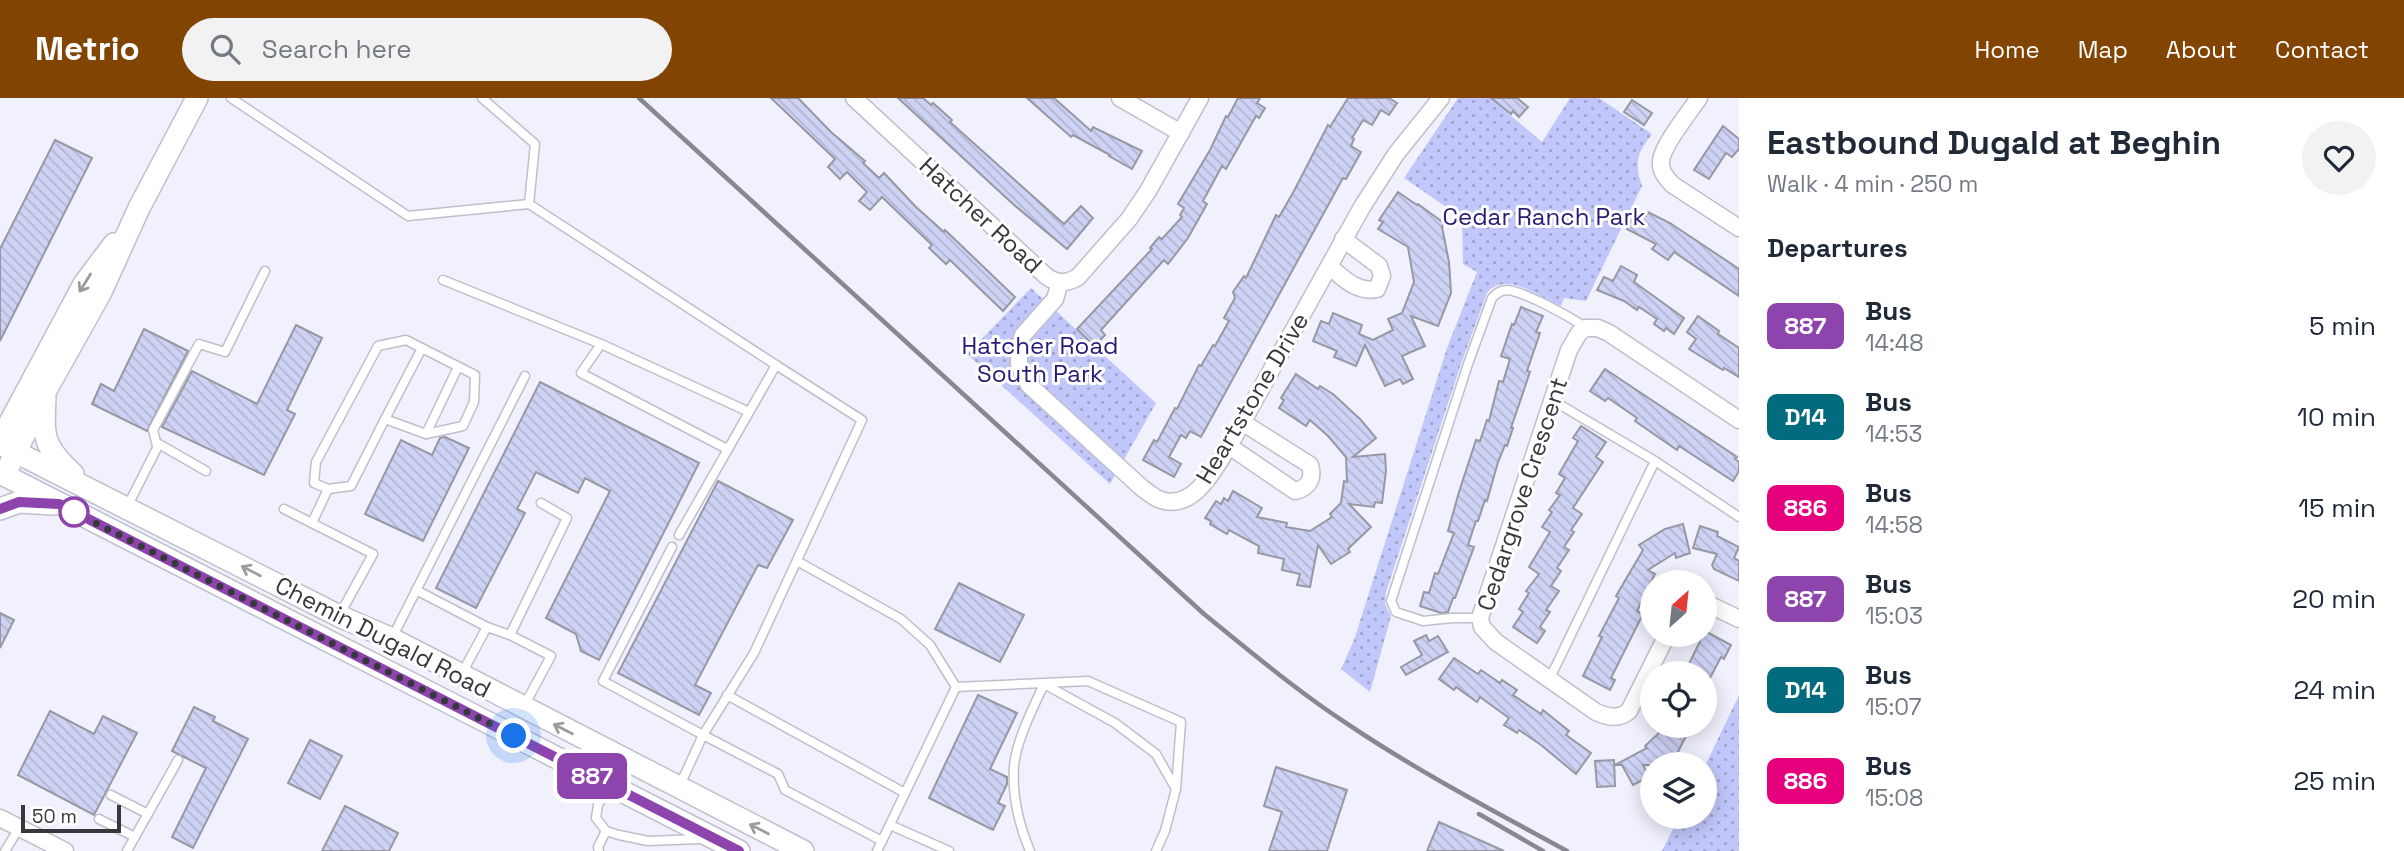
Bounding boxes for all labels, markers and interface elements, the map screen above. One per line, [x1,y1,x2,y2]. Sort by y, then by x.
search box [182,18,672,81]
text: Metrio [35,28,140,70]
icon: search [206,30,244,68]
text: Search here [262,32,412,66]
text: Home [1974,34,2040,65]
text: Map [2078,34,2128,65]
text: About [2166,34,2237,65]
text: Contact [2275,34,2369,65]
button: heart [2302,121,2376,195]
text: Eastbound Dugald at Beghin [1767,122,2221,164]
street label: Hatcher Road [913,150,1049,280]
text: Walk · 4 min · 250 m [1767,169,1978,199]
park label: Cedar Ranch Park [1443,201,1646,232]
text: Departures [1767,231,1908,265]
one-way arrow [78,273,93,292]
text: Bus [1865,294,1912,328]
street label: Heartstone Drive [1189,307,1315,489]
text: 5 min [2309,309,2376,343]
text: 887 [1785,310,1826,341]
text: 14:48 [1865,328,1924,358]
park label: Hatcher Road South Park [962,330,1118,389]
street label: Cedargrove Crescent [1470,373,1574,615]
text: Bus [1865,385,1912,419]
text: 10 min [2297,400,2376,434]
text: D14 [1784,401,1827,432]
text: 14:53 [1865,419,1922,449]
text: Bus [1865,476,1912,510]
text: 15 min [2298,491,2376,525]
text: 886 [1784,492,1827,523]
unlabelled marker [59,497,89,527]
text: 14:58 [1865,510,1923,540]
one-way arrow [241,563,262,577]
text: Bus [1865,567,1912,601]
street label: Chemin Dugald Road [270,569,496,705]
north arrow [1640,570,1717,648]
map controls [1640,570,1717,829]
text: 20 min [2292,582,2376,616]
text: 887 [1785,583,1826,614]
text: 15:03 [1865,601,1923,631]
text: Bus [1865,658,1912,692]
button: locate [1640,661,1717,738]
text: 24 min [2293,673,2376,707]
text: D14 [1784,674,1827,705]
text: 15:07 [1865,692,1922,722]
your location [496,718,531,753]
one-way arrow [553,721,574,735]
text: Bus [1865,749,1912,783]
button: layers [1640,752,1717,829]
line badge: 887 [552,753,632,799]
text: 887 [571,760,613,791]
text: 25 min [2293,764,2376,798]
text: 886 [1784,765,1827,796]
text: 15:08 [1865,783,1923,813]
scale bar [21,802,121,834]
text: 50 m [32,804,77,829]
one-way arrow [749,821,770,835]

